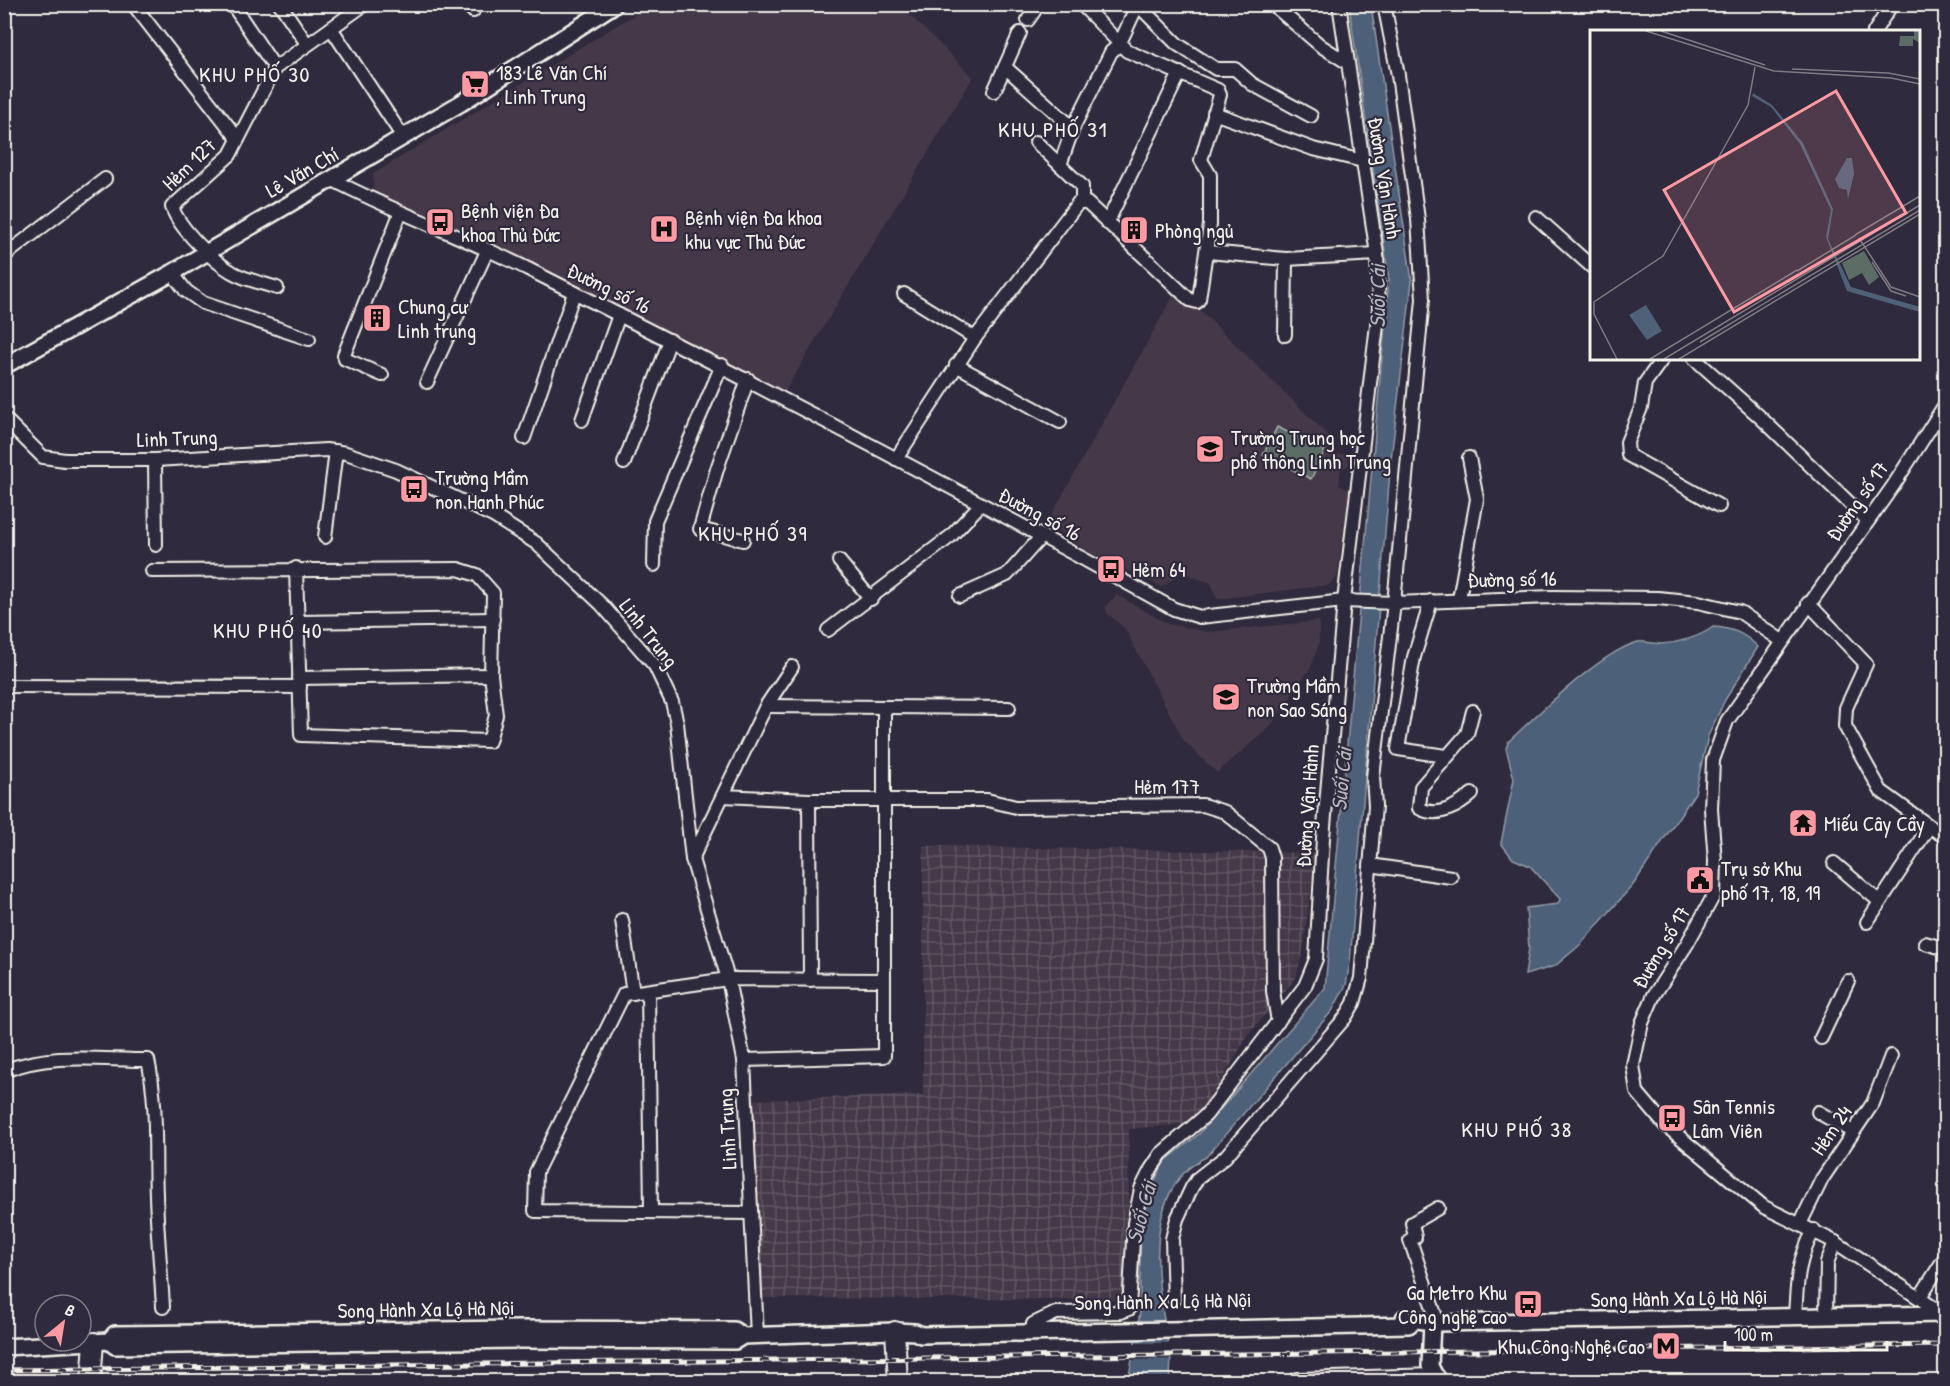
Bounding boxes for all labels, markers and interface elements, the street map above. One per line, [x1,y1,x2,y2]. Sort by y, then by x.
inset map [1590,30,1920,360]
place label: 183 Lê Văn Chí , Linh Trung [496,58,607,111]
district label: KHU PHỐ 30 [199,59,311,89]
supermarket icon: 183 Lê Văn Chí , Linh Trung [459,68,491,100]
district label: KHU PHỐ 31 [998,114,1108,144]
street label: Đường Vận Hành [1361,115,1409,241]
street label: Hẻm 127 [155,131,223,197]
street label: Lê Văn Chí [260,139,344,205]
place label: Bệnh viện Đa khoa Thủ Đức [461,196,561,249]
place label: Bệnh viện Đa khoa khu vực Thủ Đức [685,203,822,256]
bus stop icon: Bệnh viện Đa khoa Thủ Đức [424,206,456,238]
hospital icon: Bệnh viện Đa khoa khu vực Thủ Đức [648,213,680,245]
building icon: Phòng ngủ [1118,214,1150,246]
place label: Phòng ngủ [1155,216,1234,245]
street label: Đường số 16 [562,255,656,321]
water label: Suối Cái [1362,262,1392,328]
place label: Chung cư Linh trung [398,292,476,345]
building icon: Chung cư Linh trung [361,302,393,334]
street label: Linh Trung [136,422,218,454]
place label: Trường Trung học phổ thông Linh Trung [1231,423,1391,476]
school or university icon: Trường Trung học phổ thông Linh Trung [1194,433,1226,465]
street label: Đường số 17 [1819,455,1895,547]
place label: Trường Mầm non Hạnh Phúc [435,463,545,516]
bus stop icon: Trường Mầm non Hạnh Phúc [398,473,430,505]
street label: Đường số 16 [994,480,1086,548]
district label: KHU PHỐ 39 [698,518,808,548]
bus stop icon: Hẻm 64 [1095,553,1127,585]
place label: Hẻm 64 [1132,555,1186,584]
street label: Đường số 16 [1467,564,1557,594]
street label: Linh Trung [613,592,685,674]
district label: KHU PHỐ 40 [213,615,323,645]
place label: Trường Mầm non Sao Sáng [1247,671,1347,724]
school or university icon: Trường Mầm non Sao Sáng [1210,681,1242,713]
street label: Đường Vận Hành [1288,744,1326,868]
water label: Suối Cái [1323,744,1359,812]
street label: Hẻm 177 [1134,772,1200,801]
temple icon: Miếu Cây Cầy [1787,807,1819,839]
place label: Miếu Cây Cầy [1824,809,1925,838]
place label: Trụ sở Khu phố 17, 18, 19 [1721,854,1821,907]
public building icon: Trụ sở Khu phố 17, 18, 19 [1684,864,1716,896]
street label: Đường số 17 [1625,900,1697,994]
street label: Linh Trung [710,1088,744,1170]
place label: Sân Tennis Lâm Viên [1693,1092,1775,1145]
street label: Hẻm 24 [1804,1099,1858,1161]
bus stop icon: Sân Tennis Lâm Viên [1656,1102,1688,1134]
district label: KHU PHỐ 38 [1461,1114,1573,1144]
water label: Suối Cái [1118,1176,1164,1246]
place label: Ga Metro Khu Công nghệ cao [1398,1278,1508,1331]
street label: Song Hành Xa Lộ Hà Nội [1590,1282,1768,1314]
street label: Song Hành Xa Lộ Hà Nội [1074,1285,1252,1317]
bus stop icon: Ga Metro Khu Công nghệ cao [1512,1288,1544,1320]
north arrow [33,1293,93,1353]
street label: Song Hành Xa Lộ Hà Nội [337,1293,515,1325]
text: B [61,1298,80,1322]
scale bar [1725,1314,1887,1352]
text: 100 m [1734,1322,1773,1347]
metro station icon: Khu Công Nghệ Cao [1650,1330,1682,1362]
place label: Khu Công Nghệ Cao [1498,1332,1645,1361]

